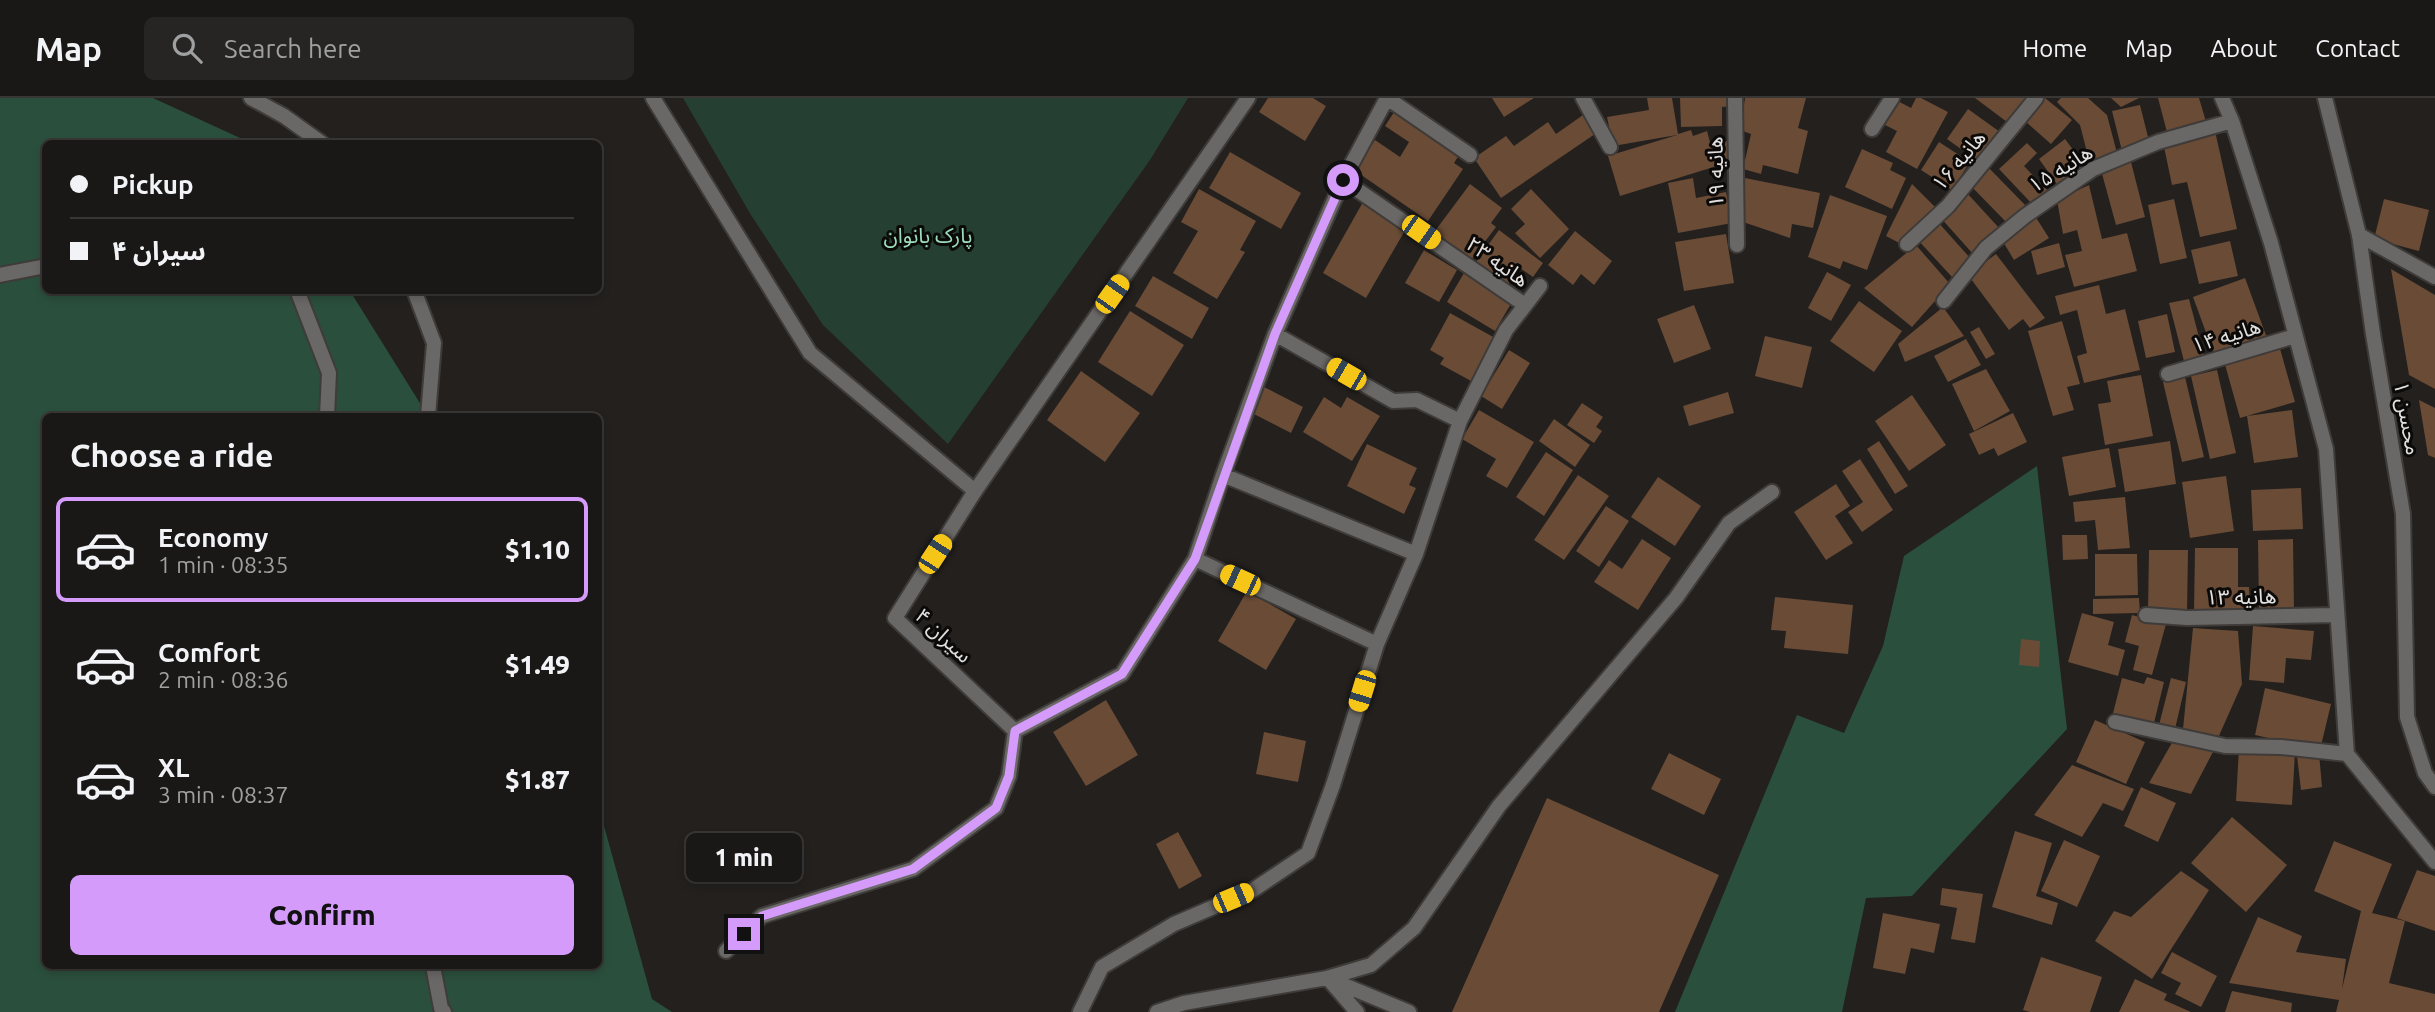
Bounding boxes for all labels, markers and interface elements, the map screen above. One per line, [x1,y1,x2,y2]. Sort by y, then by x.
search box [144,17,634,80]
icon: search [168,29,206,67]
text: Map [35,30,102,67]
text: Search here [224,34,362,63]
text: Home [2022,35,2087,62]
text: Map [2125,35,2172,62]
text: About [2210,35,2277,62]
text: Contact [2315,35,2400,62]
street label: هانیه ۱۶ [1926,125,1990,195]
street label: هانیه ۱۹ [1702,136,1728,208]
street label: هانیه ۱۵ [2024,139,2096,197]
route start [1327,164,1359,196]
text: Pickup [112,170,194,199]
car [1398,211,1445,253]
park label: پارک بانوان [883,223,973,249]
street label: هانیه ۲۳ [1462,231,1534,291]
text: سیران ۴ [112,236,206,265]
car [1092,271,1133,317]
street label: هانیه ۱۴ [2189,313,2263,357]
car [1323,354,1370,394]
street label: محسن ۱ [2389,379,2426,457]
text: Choose a ride [70,437,273,473]
icon: car [74,518,137,581]
text: Economy [158,523,268,552]
car [915,531,956,577]
text: $1.10 [505,535,570,564]
text: 1 min · 08:35 [158,552,289,577]
car [1217,562,1264,598]
street label: هانیه ۱۳ [2205,583,2277,609]
street label: سیران ۴ [910,603,977,668]
icon: car [74,633,137,696]
text: Comfort [158,638,261,667]
text: $1.49 [505,650,570,679]
text: 2 min · 08:36 [158,667,289,692]
car [1346,668,1379,714]
icon: car [74,748,137,811]
text: XL [158,753,189,782]
text: $1.87 [505,765,570,794]
text: 3 min · 08:37 [158,782,289,807]
callout: 1 min [686,832,802,882]
text: 1 min [715,845,773,870]
button: Confirm [70,875,574,955]
car [1210,880,1257,916]
route end [728,918,760,950]

